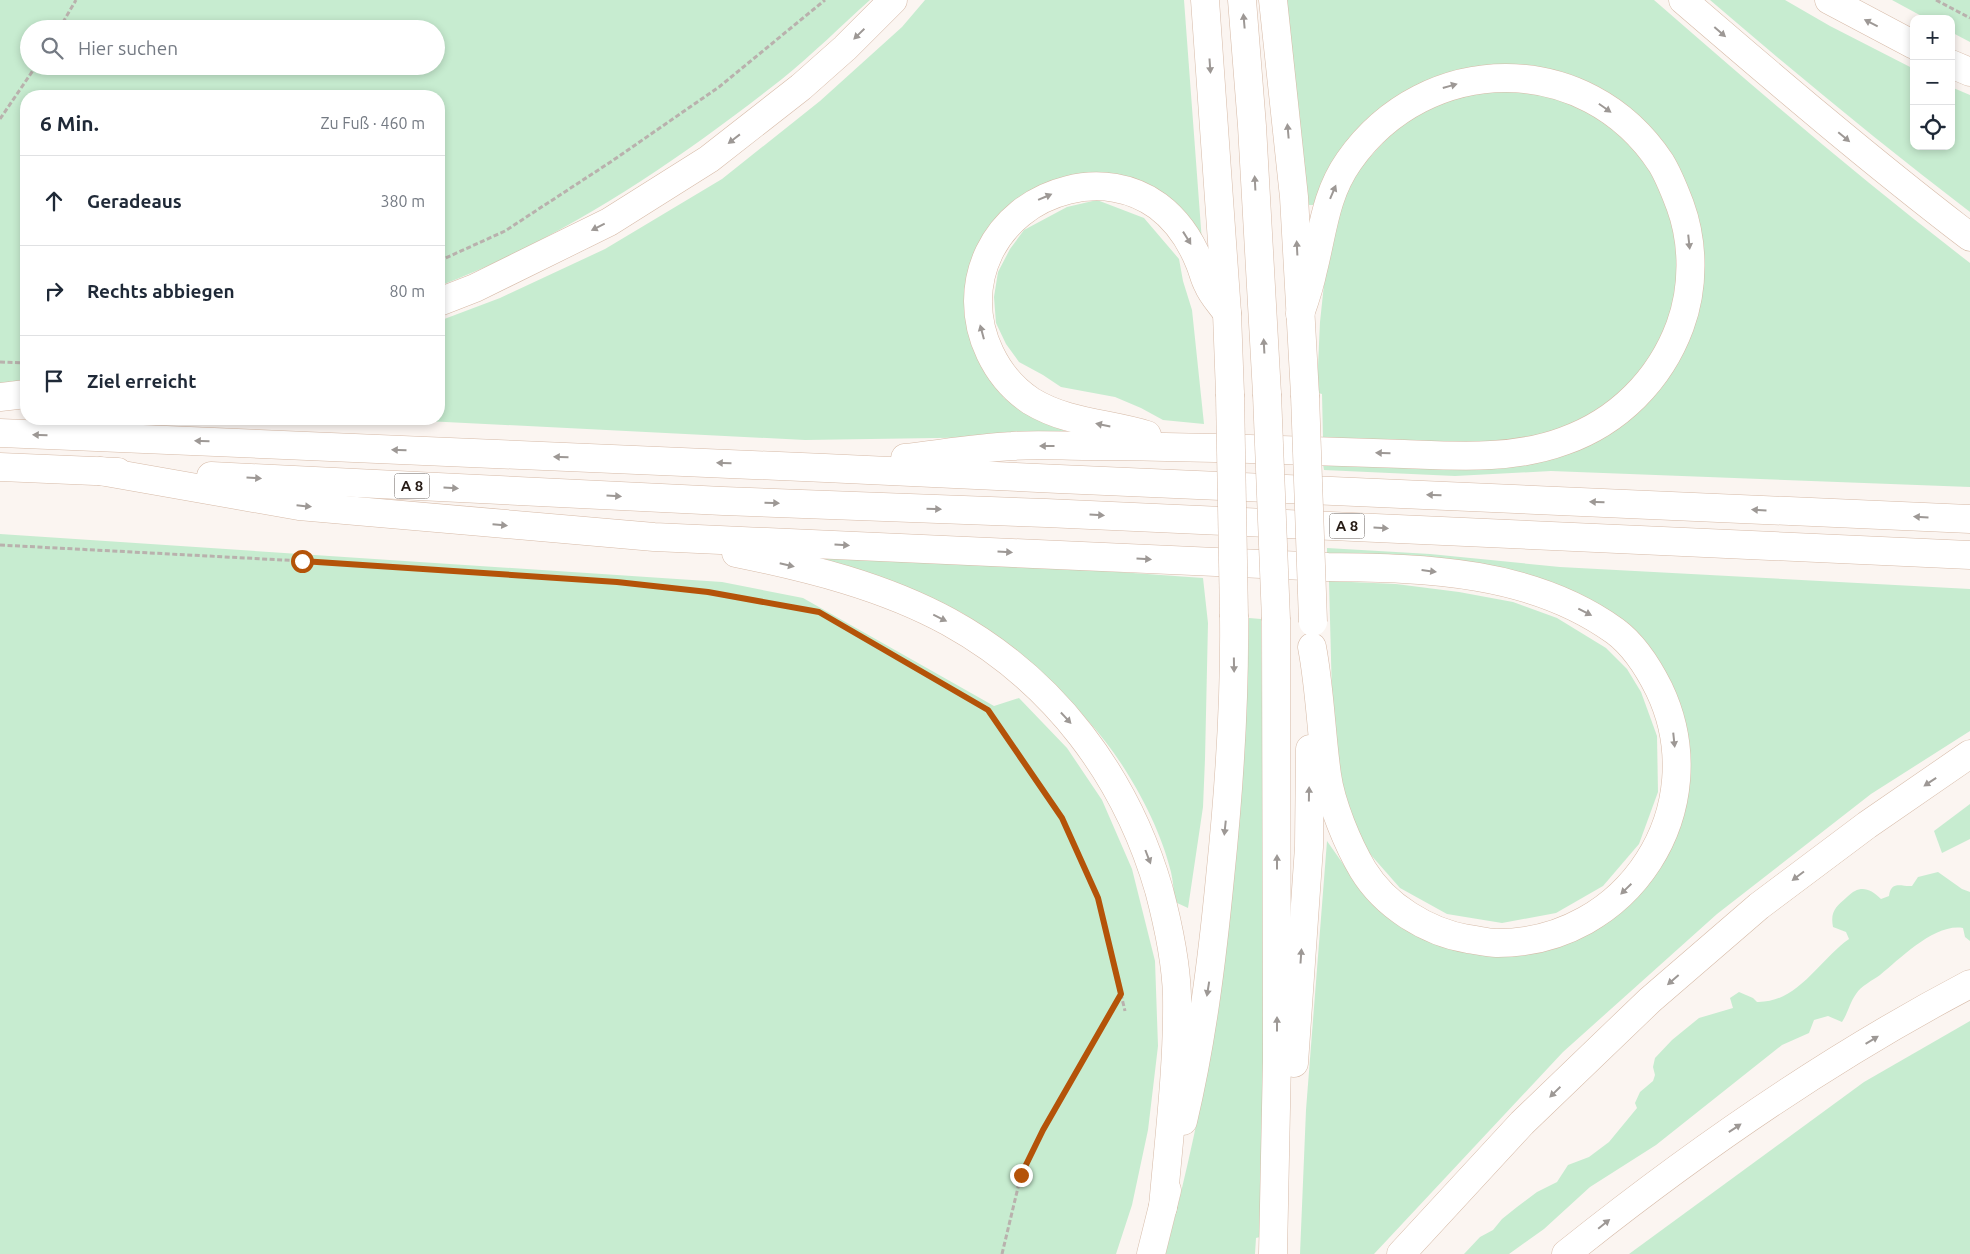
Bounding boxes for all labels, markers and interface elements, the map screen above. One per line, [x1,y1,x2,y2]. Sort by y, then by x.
one-way arrow [1239,13,1247,29]
map controls [1910,15,1955,150]
button: + [1910,15,1955,60]
one-way arrow [1864,19,1878,27]
search box [20,20,445,75]
one-way arrow [1714,26,1727,37]
one-way arrow [853,28,865,40]
icon: search [38,34,66,62]
text: Hier suchen [78,37,178,59]
one-way arrow [1206,58,1214,74]
button: − [1910,60,1955,105]
one-way arrow [1442,82,1457,90]
one-way arrow [1599,103,1612,113]
button: locate [1910,105,1955,150]
text: 6 Min. [40,111,99,135]
text: Zu Fuß · 460 m [320,114,425,132]
one-way arrow [1284,123,1292,139]
one-way arrow [1838,131,1851,142]
one-way arrow [727,134,741,144]
one-way arrow [1251,175,1259,191]
one-way arrow [1330,185,1338,199]
icon: ahead [40,187,68,215]
text: Geradeaus [87,190,182,212]
text: 380 m [380,192,425,210]
one-way arrow [1038,193,1052,201]
one-way arrow [591,223,605,231]
one-way arrow [1183,232,1192,245]
one-way arrow [1685,234,1693,250]
one-way arrow [1292,240,1300,256]
icon: right [40,277,68,305]
text: Rechts abbiegen [87,280,235,302]
text: 80 m [389,282,425,300]
one-way arrow [977,325,985,340]
one-way arrow [1260,337,1268,353]
icon: arrive [40,367,68,395]
text: Ziel erreicht [87,370,196,392]
one-way arrow [1095,421,1110,429]
one-way arrow [31,430,47,438]
one-way arrow [194,437,210,445]
one-way arrow [1039,442,1055,450]
one-way arrow [391,446,407,454]
one-way arrow [1374,449,1390,457]
one-way arrow [553,452,569,460]
one-way arrow [715,459,731,467]
one-way arrow [246,474,262,482]
road number: A 8 [394,474,430,498]
one-way arrow [444,484,460,492]
one-way arrow [1426,491,1442,499]
one-way arrow [606,492,622,500]
one-way arrow [1588,498,1604,506]
one-way arrow [764,499,780,507]
one-way arrow [296,502,312,510]
one-way arrow [927,505,943,513]
one-way arrow [1751,505,1767,513]
one-way arrow [1089,511,1105,519]
one-way arrow [1913,513,1929,521]
road number: A 8 [1330,514,1364,538]
one-way arrow [493,521,509,529]
one-way arrow [1374,524,1390,532]
one-way arrow [835,541,851,549]
one-way arrow [997,549,1013,557]
route start [291,550,314,573]
one-way arrow [1137,555,1153,563]
one-way arrow [780,561,796,569]
one-way arrow [1422,567,1438,575]
one-way arrow [1578,608,1592,616]
one-way arrow [933,614,947,622]
one-way arrow [1230,658,1238,674]
one-way arrow [1061,712,1072,725]
one-way arrow [1671,733,1679,749]
one-way arrow [1923,777,1937,786]
one-way arrow [1305,785,1313,801]
one-way arrow [1221,820,1229,836]
one-way arrow [1145,850,1152,865]
one-way arrow [1273,854,1281,870]
one-way arrow [1792,871,1805,882]
one-way arrow [1621,883,1633,895]
one-way arrow [1298,948,1306,964]
one-way arrow [1667,974,1679,986]
one-way arrow [1203,981,1211,997]
one-way arrow [1273,1016,1281,1032]
one-way arrow [1866,1036,1879,1045]
one-way arrow [1549,1086,1561,1098]
one-way arrow [1729,1123,1742,1133]
route end [1010,1164,1033,1187]
one-way arrow [1597,1218,1610,1229]

